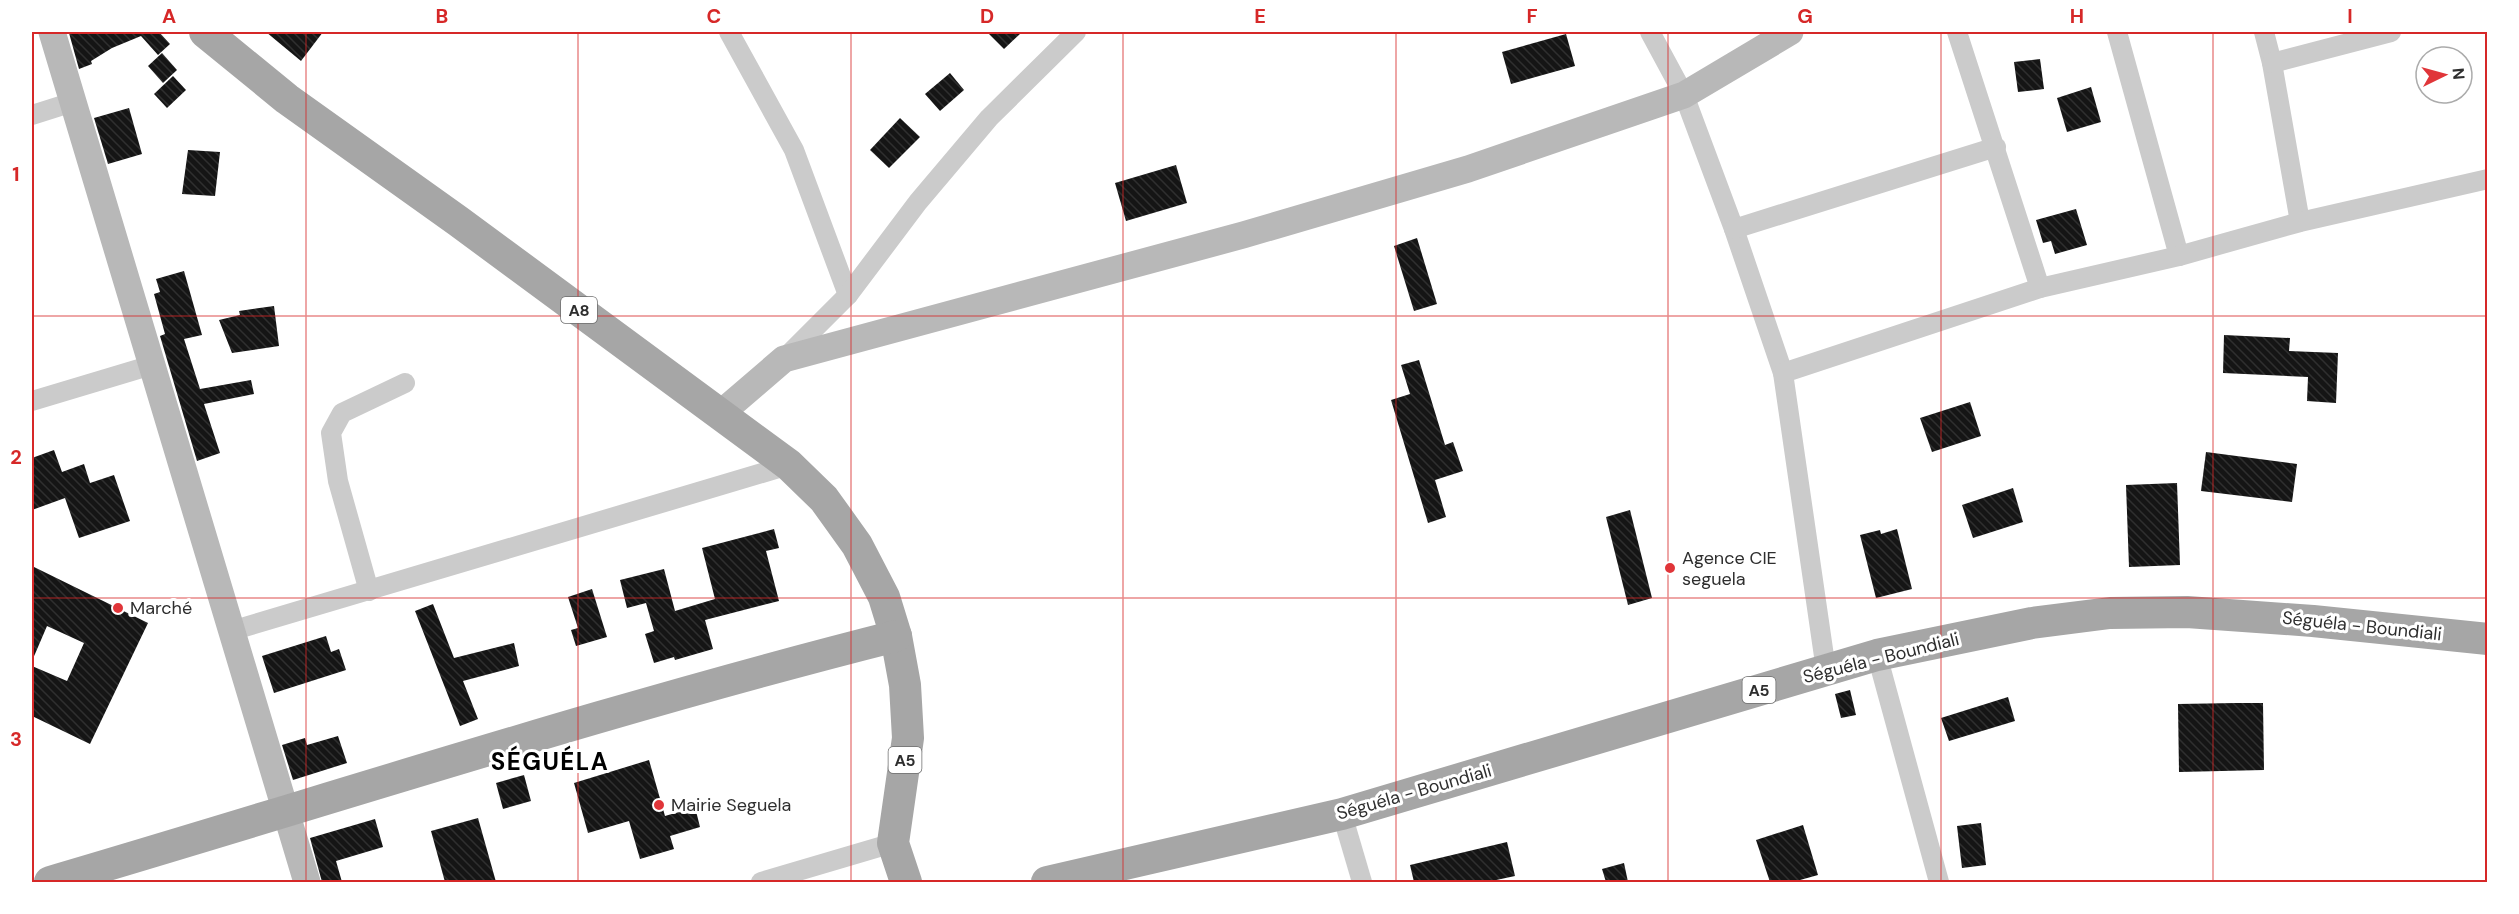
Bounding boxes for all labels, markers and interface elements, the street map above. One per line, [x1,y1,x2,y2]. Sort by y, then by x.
text: A [162,3,176,29]
text: B [436,3,448,29]
text: C [707,3,721,29]
text: D [980,3,994,29]
text: E [1254,3,1266,29]
text: F [1526,3,1538,29]
text: G [1797,3,1813,29]
text: H [2070,3,2084,29]
text: I [2347,3,2353,29]
north arrow [2414,45,2474,105]
text: N [2447,67,2469,80]
text: 1 [12,161,20,187]
road number: A8 [561,297,597,323]
text: 2 [10,444,22,470]
place label: Agence CIE seguela [1682,546,1777,591]
marker: Agence CIE seguela [1663,561,1677,575]
place label: Marché [130,596,192,620]
marker: Marché [111,601,125,615]
street label: Séguéla - Boundiali [2281,606,2443,646]
street label: Séguéla - Boundiali [1800,627,1962,689]
road number: A5 [1742,677,1776,703]
text: 3 [10,726,22,752]
district label: SÉGUÉLA [491,745,609,777]
road number: A5 [888,747,922,773]
street label: Séguéla - Boundiali [1334,758,1494,826]
place label: Mairie Seguela [671,793,791,817]
marker: Mairie Seguela [652,798,666,812]

